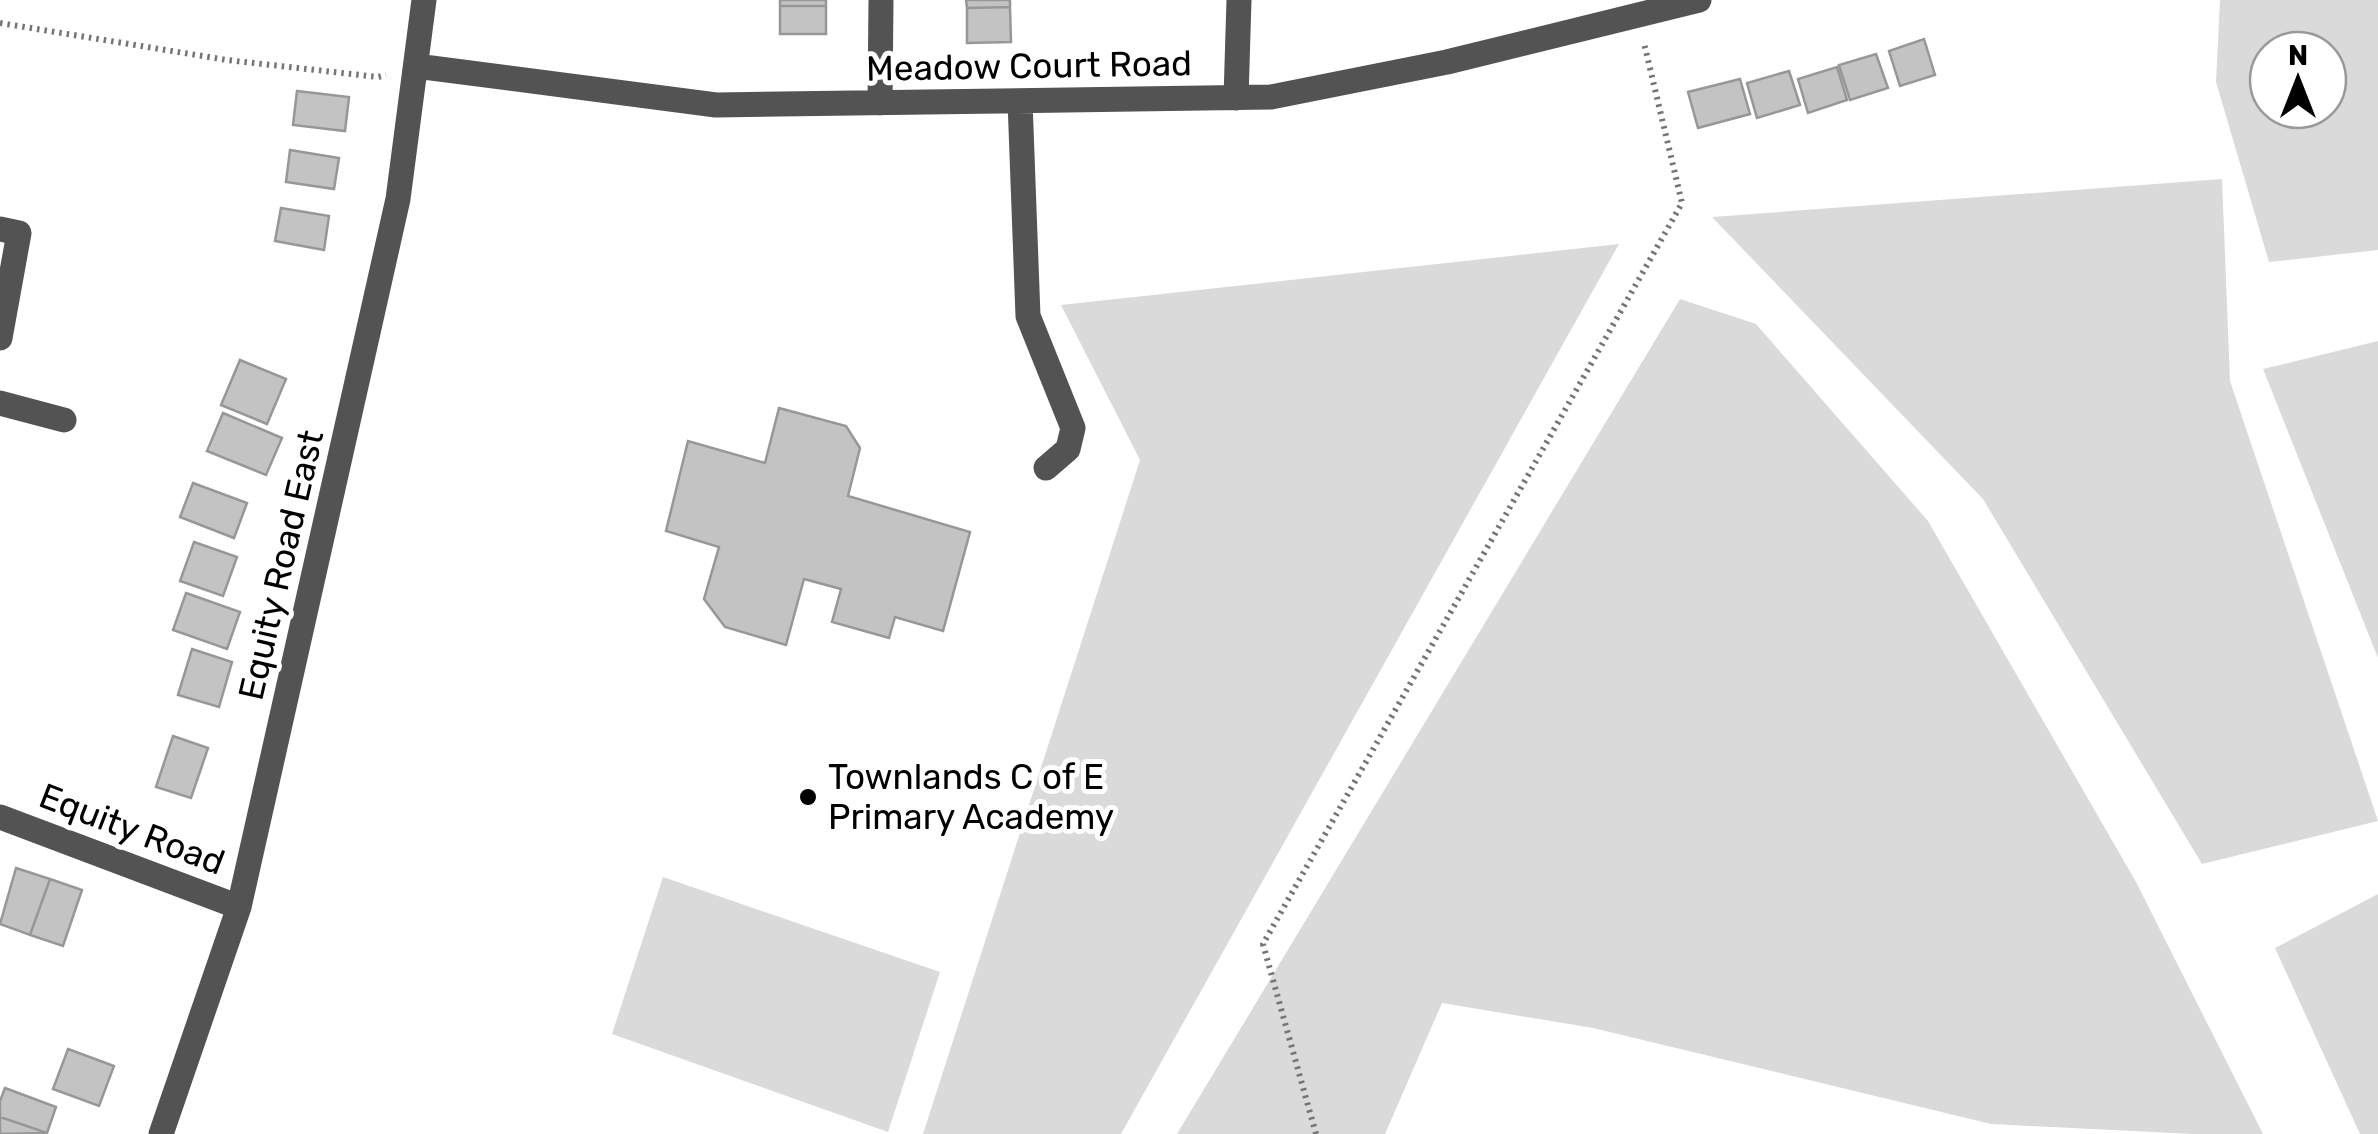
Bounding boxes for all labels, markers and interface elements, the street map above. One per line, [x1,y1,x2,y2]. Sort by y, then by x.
north arrow [2248,30,2348,130]
text: N [2288,39,2308,72]
street label: Meadow Court Road [866,42,1192,90]
street label: Equity Road East [230,426,332,704]
place label: Townlands C of E Primary Academy [828,756,1114,838]
street label: Equity Road [33,774,231,884]
marker: Townlands C of E Primary Academy [797,786,819,808]

